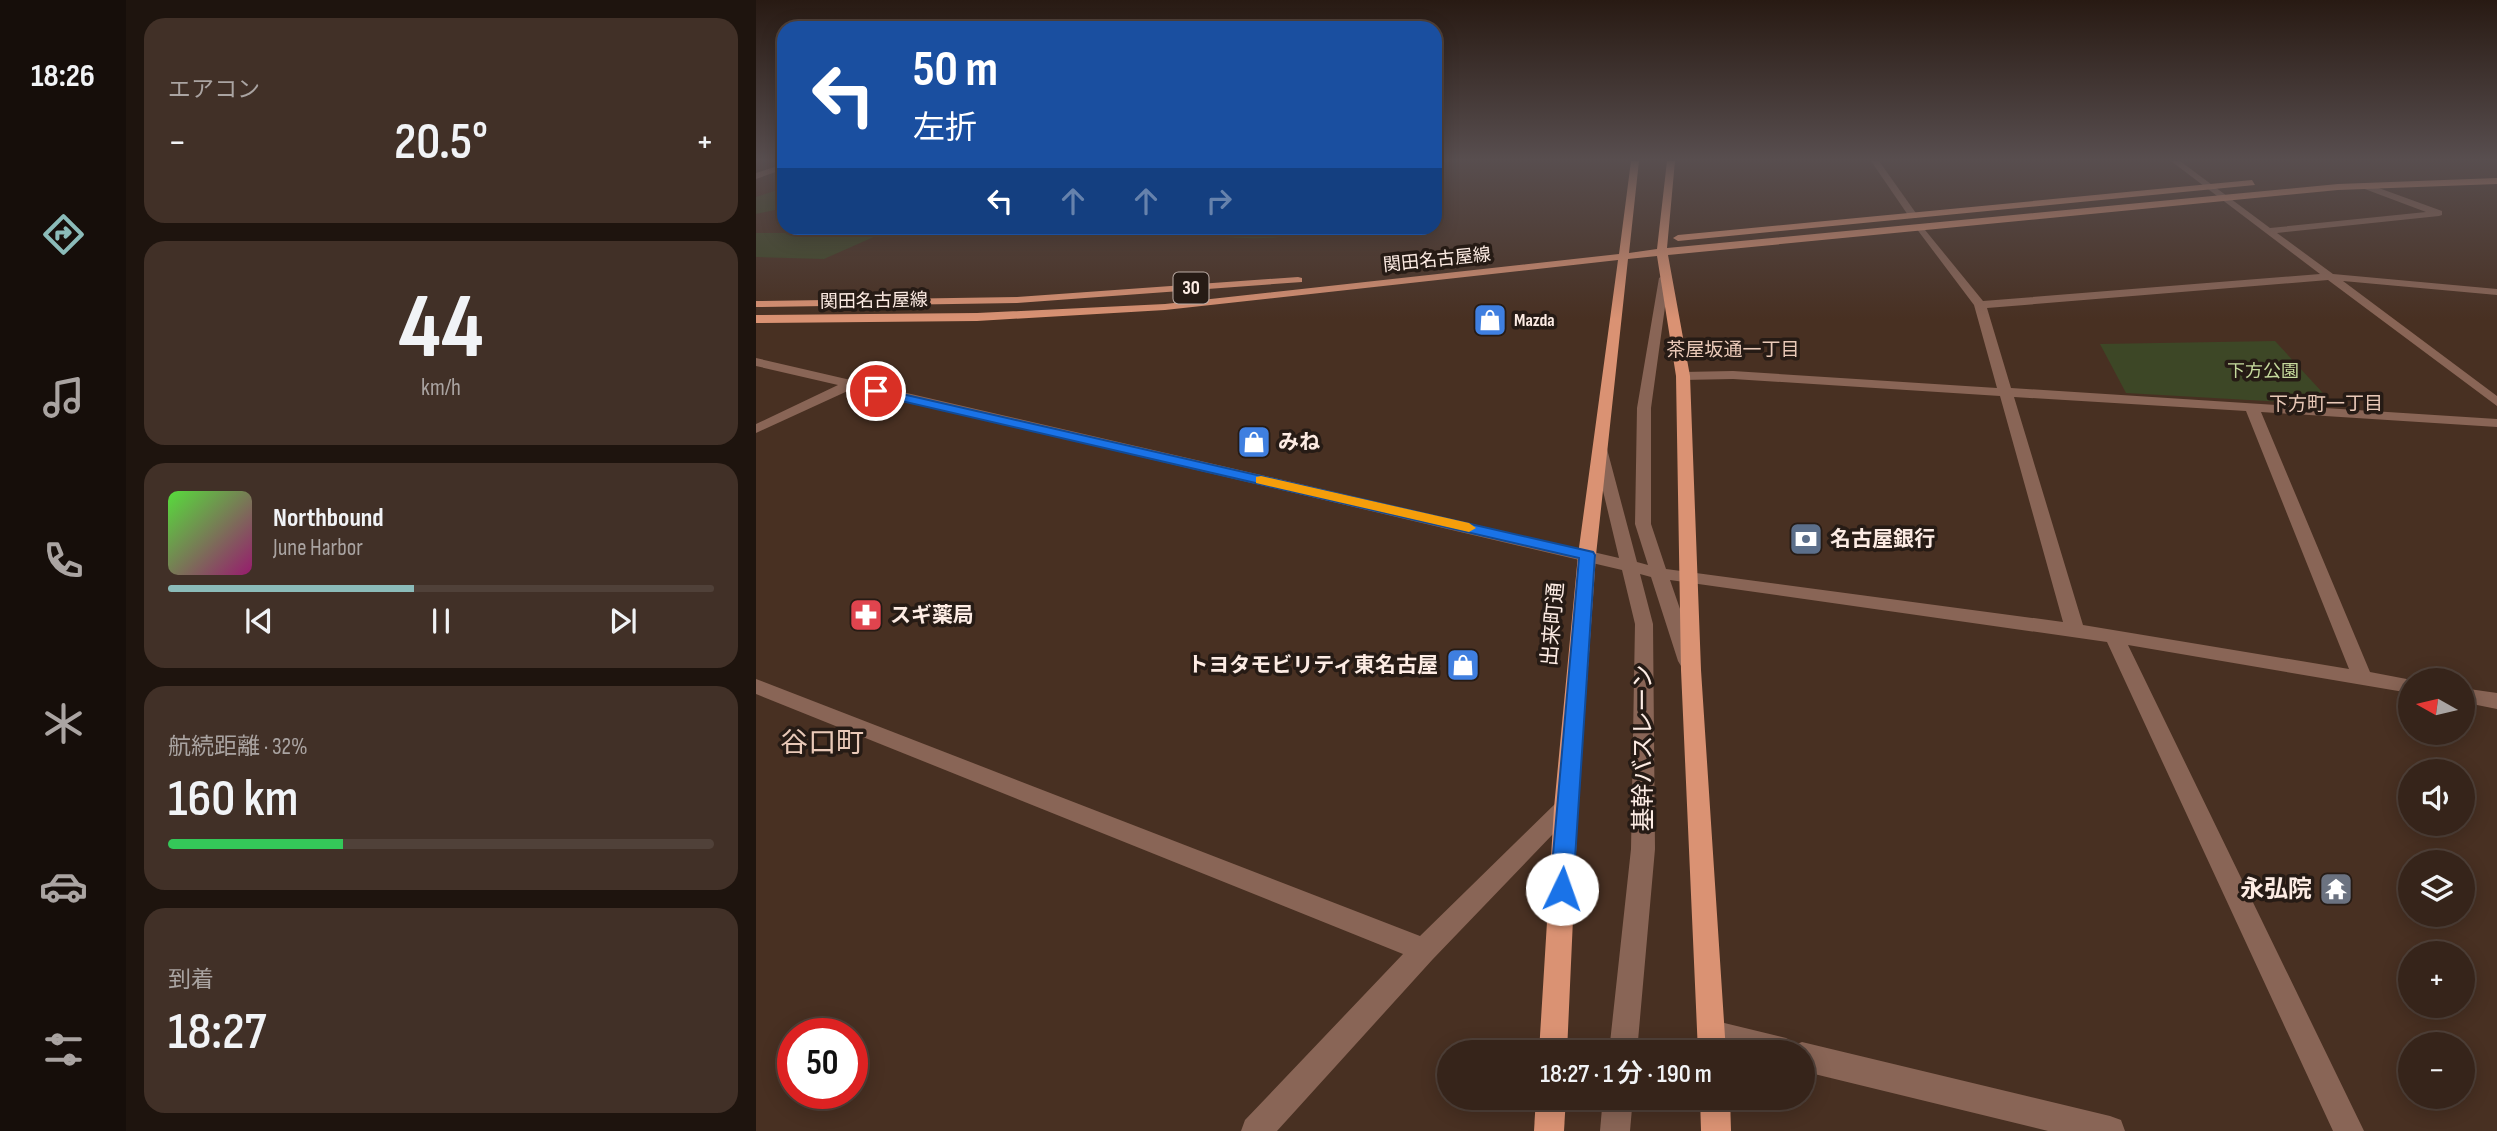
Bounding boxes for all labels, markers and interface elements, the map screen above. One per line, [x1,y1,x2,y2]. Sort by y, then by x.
text: 50 m [913,41,998,100]
icon: left [798,49,889,140]
text: 18:26 [31,57,95,96]
text: エアコン [168,76,260,104]
text: 左折 [913,109,977,148]
text: 20.5° [394,111,488,174]
text: − [168,120,187,165]
text: + [695,120,714,165]
icon: left [981,182,1019,220]
icon: ahead [1054,182,1092,220]
icon: ahead [1127,182,1165,220]
icon: right [1200,182,1238,220]
icon: directions [39,210,88,259]
street label: 関田名古屋線 [1382,244,1492,276]
road number: 30 [1174,272,1208,304]
text: 44 [399,274,484,383]
street label: 関田名古屋線 [820,290,928,312]
shop icon: Mazda [1471,301,1509,339]
place label: Mazda [1514,310,1555,331]
district label: 茶屋坂通一丁目 [1666,339,1800,362]
pin [846,361,906,421]
park label: 下方公園 [2227,361,2299,382]
icon: arrive [857,372,895,410]
icon: music [39,373,88,422]
text: km/h [421,374,461,402]
district label: 下方町一丁目 [2269,393,2383,416]
shop icon: みね [1235,423,1273,461]
place label: みね [1278,430,1320,455]
text: Northbound [273,503,384,534]
bank icon: 名古屋銀行 [1787,520,1825,558]
place label: 名古屋銀行 [1830,527,1935,552]
text: June Harbor [273,534,363,562]
icon: phone [39,536,88,585]
street label: 出来町通 [1537,581,1569,667]
pharmacy icon: スギ薬局 [847,596,885,634]
icon: previous [240,602,278,640]
icon: pause [422,602,460,640]
icon: next [604,602,642,640]
place label: スギ薬局 [890,603,974,628]
shop icon: トヨタモビリティ東名古屋 [1444,646,1482,684]
place label: トヨタモビリティ東名古屋 [1187,653,1438,678]
street label: 基幹バスレーン [1629,665,1658,831]
north arrow [2398,668,2474,746]
map controls [2398,668,2475,1109]
icon: climate [39,699,88,748]
district label: 谷口町 [780,727,864,760]
text: 航続距離 · 32% [168,733,308,761]
button: sound [2398,759,2475,836]
text: 160 km [168,768,299,831]
button: layers [2398,850,2475,927]
position arrow [1525,852,1599,926]
icon: car [39,862,88,911]
temple icon: 永弘院 [2317,870,2355,908]
place label: 永弘院 [2240,875,2312,904]
button: + [2398,941,2475,1018]
text: 到着 [168,966,214,994]
text: 18:27 [168,1001,266,1064]
speed limit sign: 50 [777,1018,868,1109]
icon: filters [39,1025,88,1074]
button: − [2398,1032,2475,1109]
text: 18:27 · 1 分 · 190 m [1540,1059,1712,1090]

